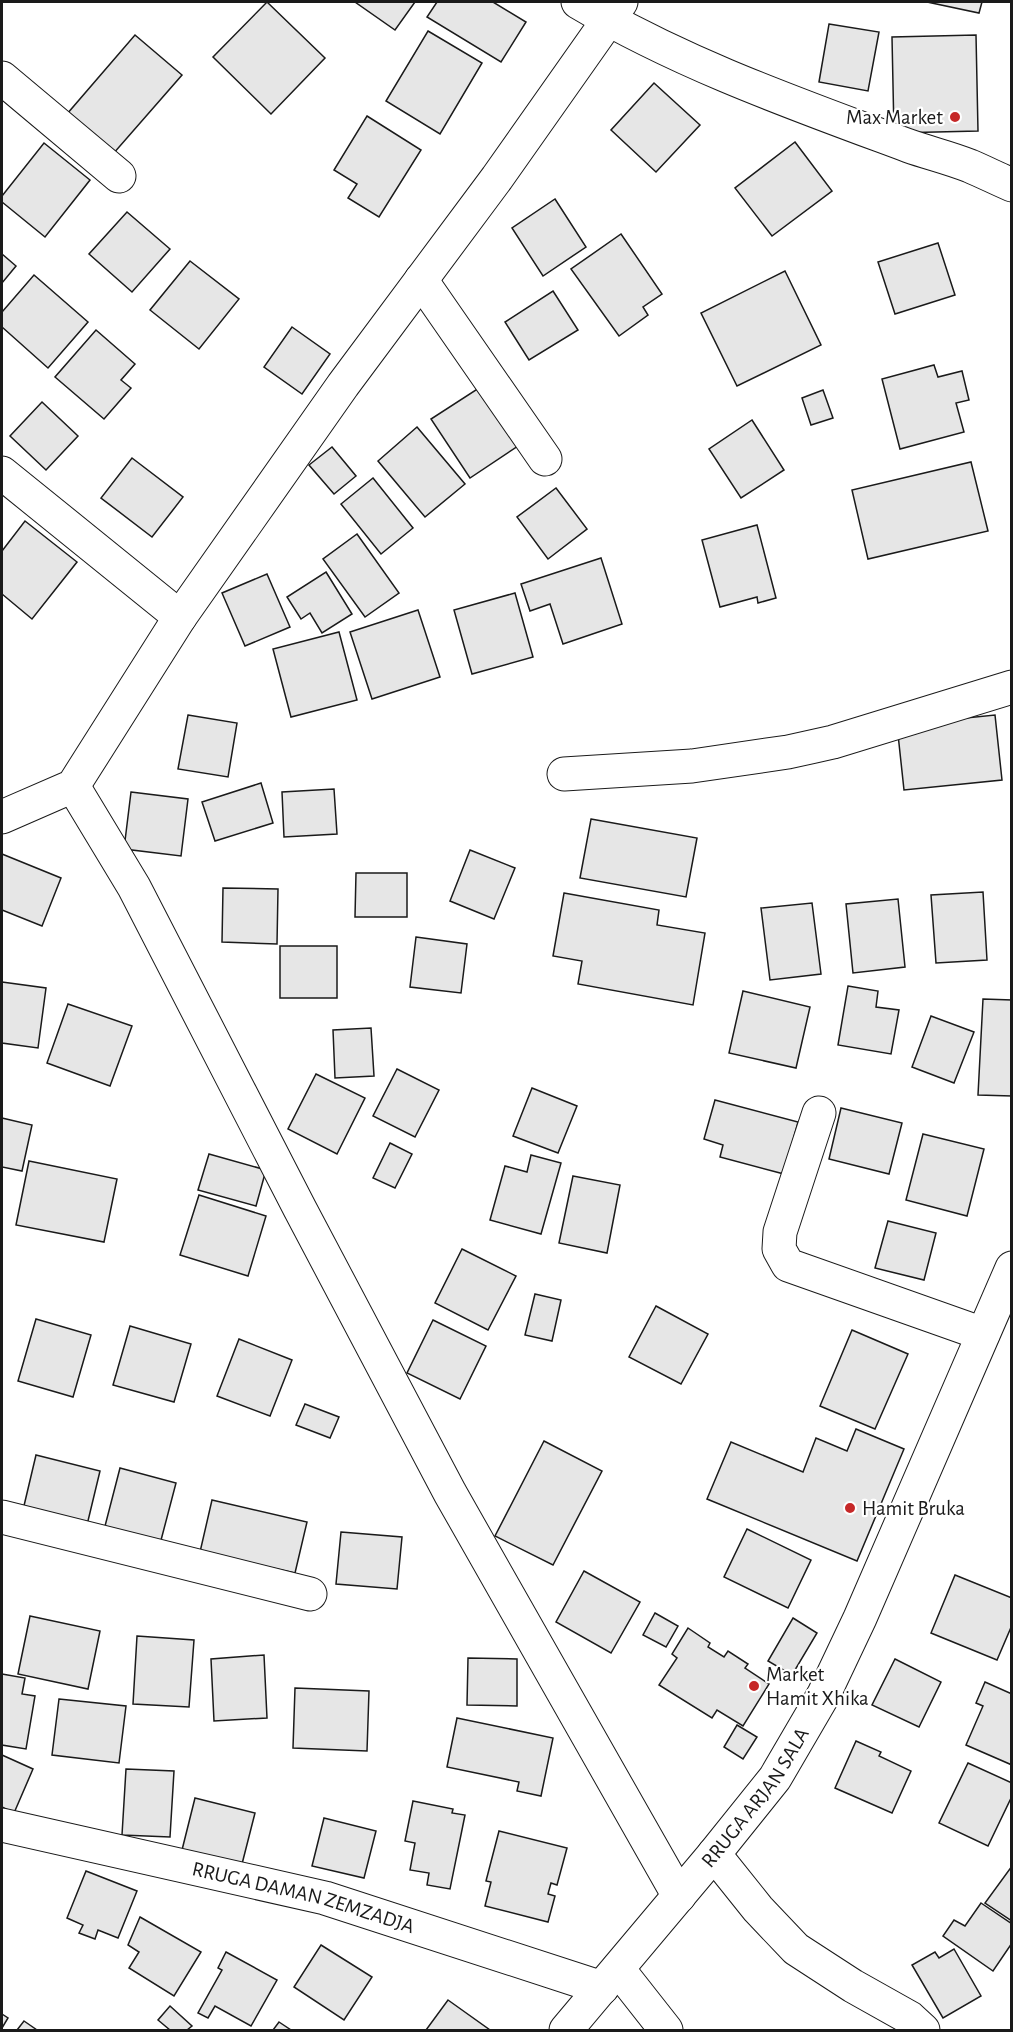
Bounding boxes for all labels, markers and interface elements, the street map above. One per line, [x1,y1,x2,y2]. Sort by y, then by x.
place label: Max Market [846,107,943,128]
marker: Max Market [948,110,962,124]
place label: Hamit Bruka [862,1498,965,1519]
marker: Hamit Bruka [843,1501,857,1515]
place label: Market Hamit Xhika [766,1664,869,1709]
marker: Market Hamit Xhika [747,1679,761,1693]
street label: RRUGA ARJAN SALA [697,1724,812,1871]
street label: RRUGA DAMAN ZEMZADJA [190,1858,417,1937]

